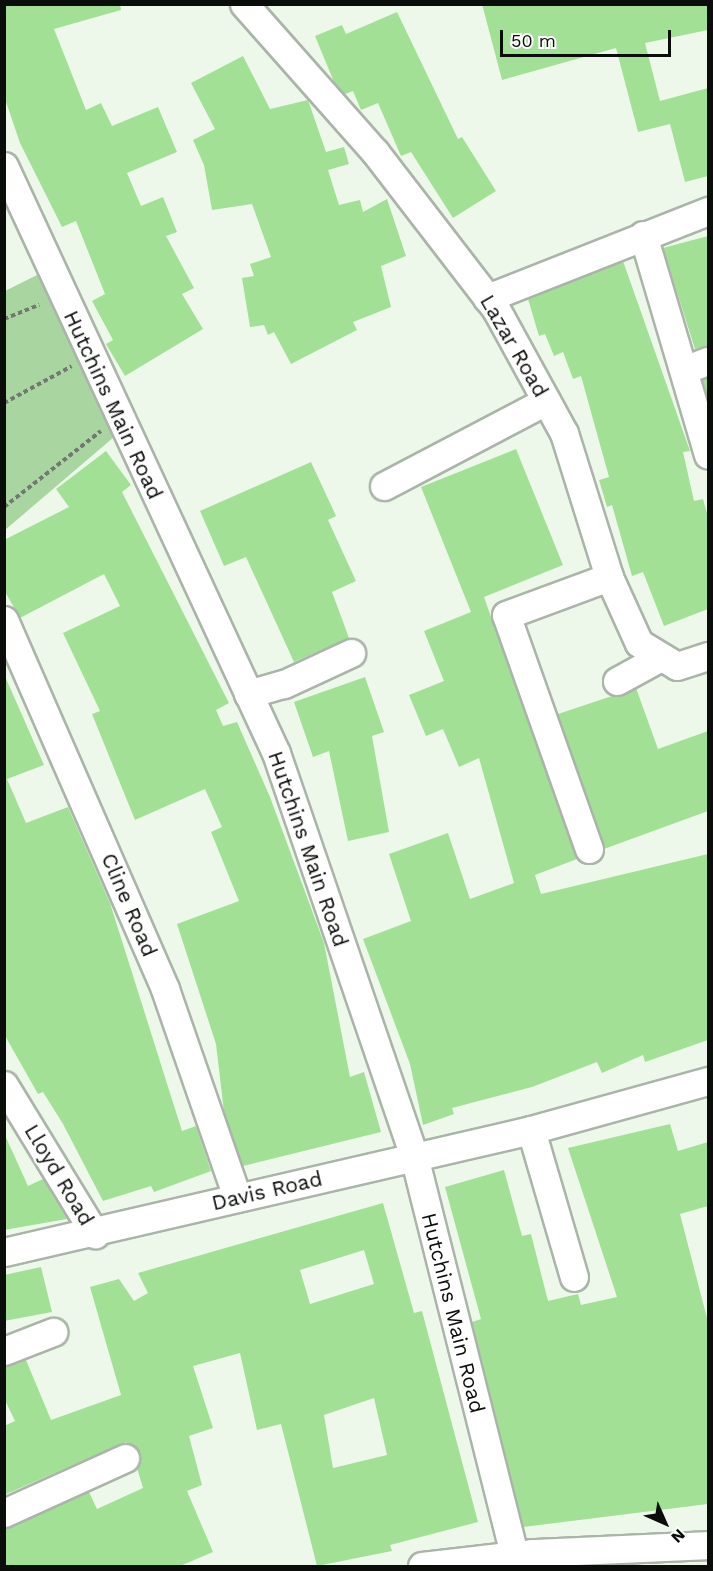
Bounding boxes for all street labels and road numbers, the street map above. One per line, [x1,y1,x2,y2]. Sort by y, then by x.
street label: Lazar Road [474,290,554,402]
street label: Hutchins Main Road [58,307,168,503]
street label: Hutchins Main Road [263,748,353,950]
street label: Cline Road [96,849,162,961]
street label: Lloyd Road [19,1120,99,1230]
street label: Davis Road [209,1166,325,1216]
street label: Hutchins Main Road [416,1210,490,1416]

